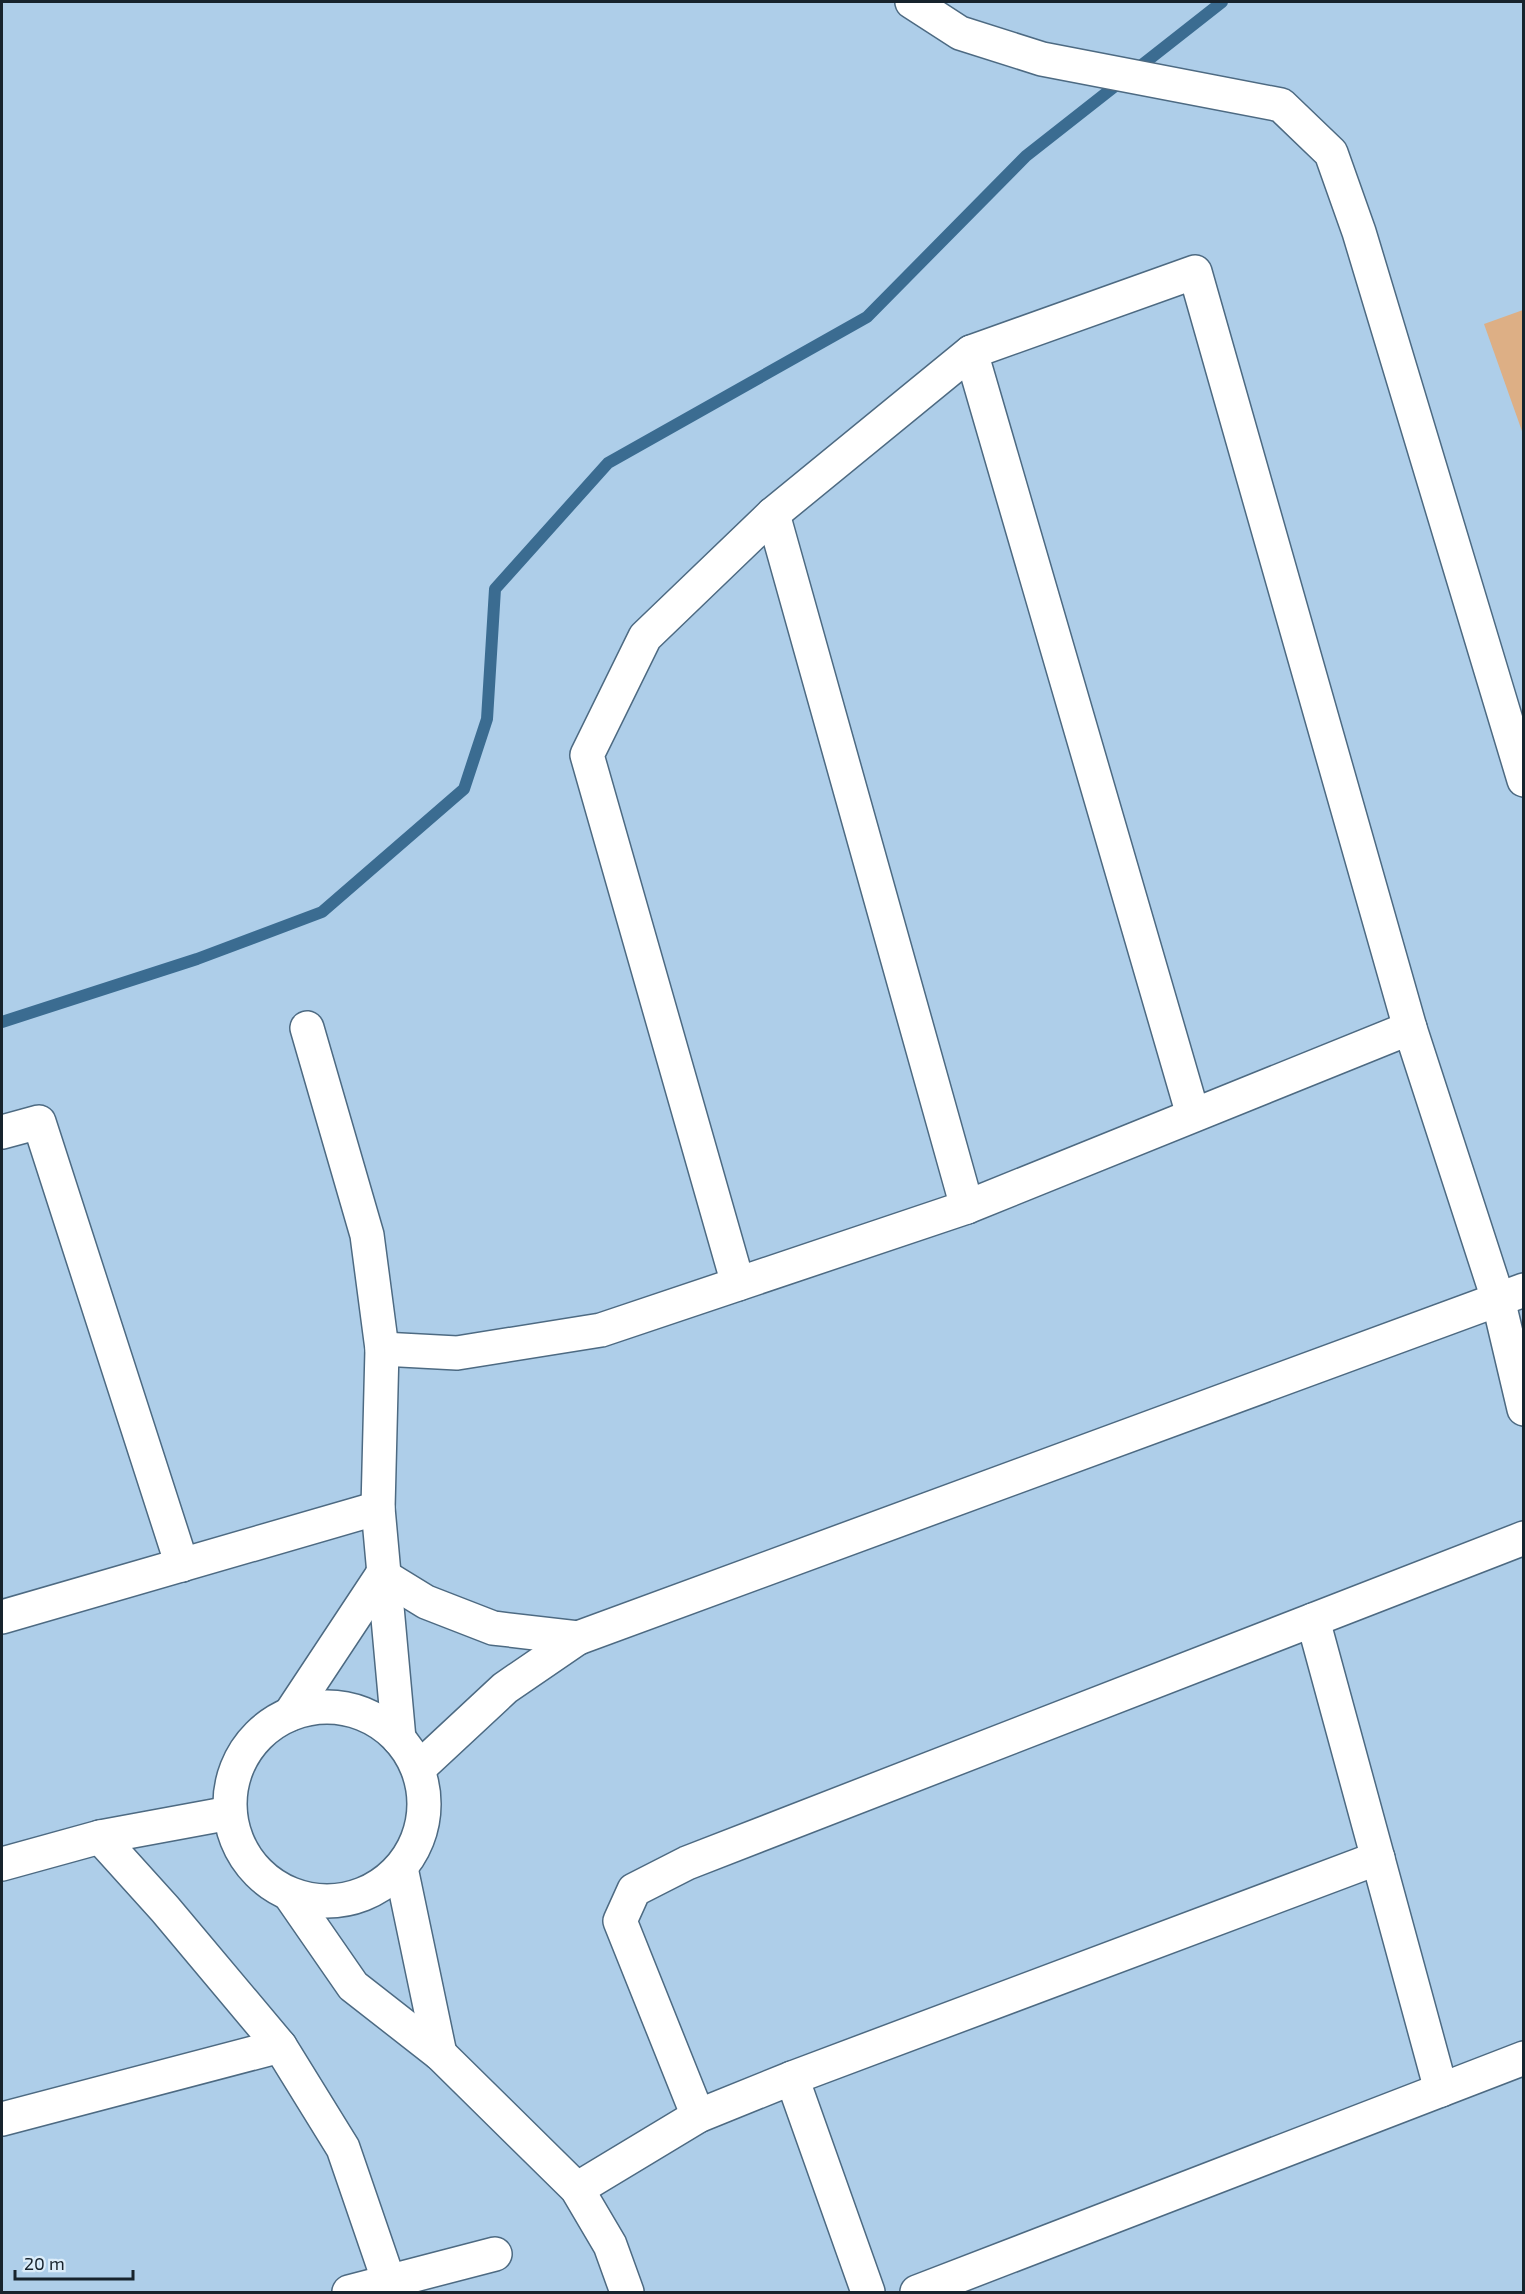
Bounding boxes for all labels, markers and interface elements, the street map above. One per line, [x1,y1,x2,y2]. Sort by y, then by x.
scale bar [15,2243,134,2281]
text: 20 m [24,2252,65,2274]

